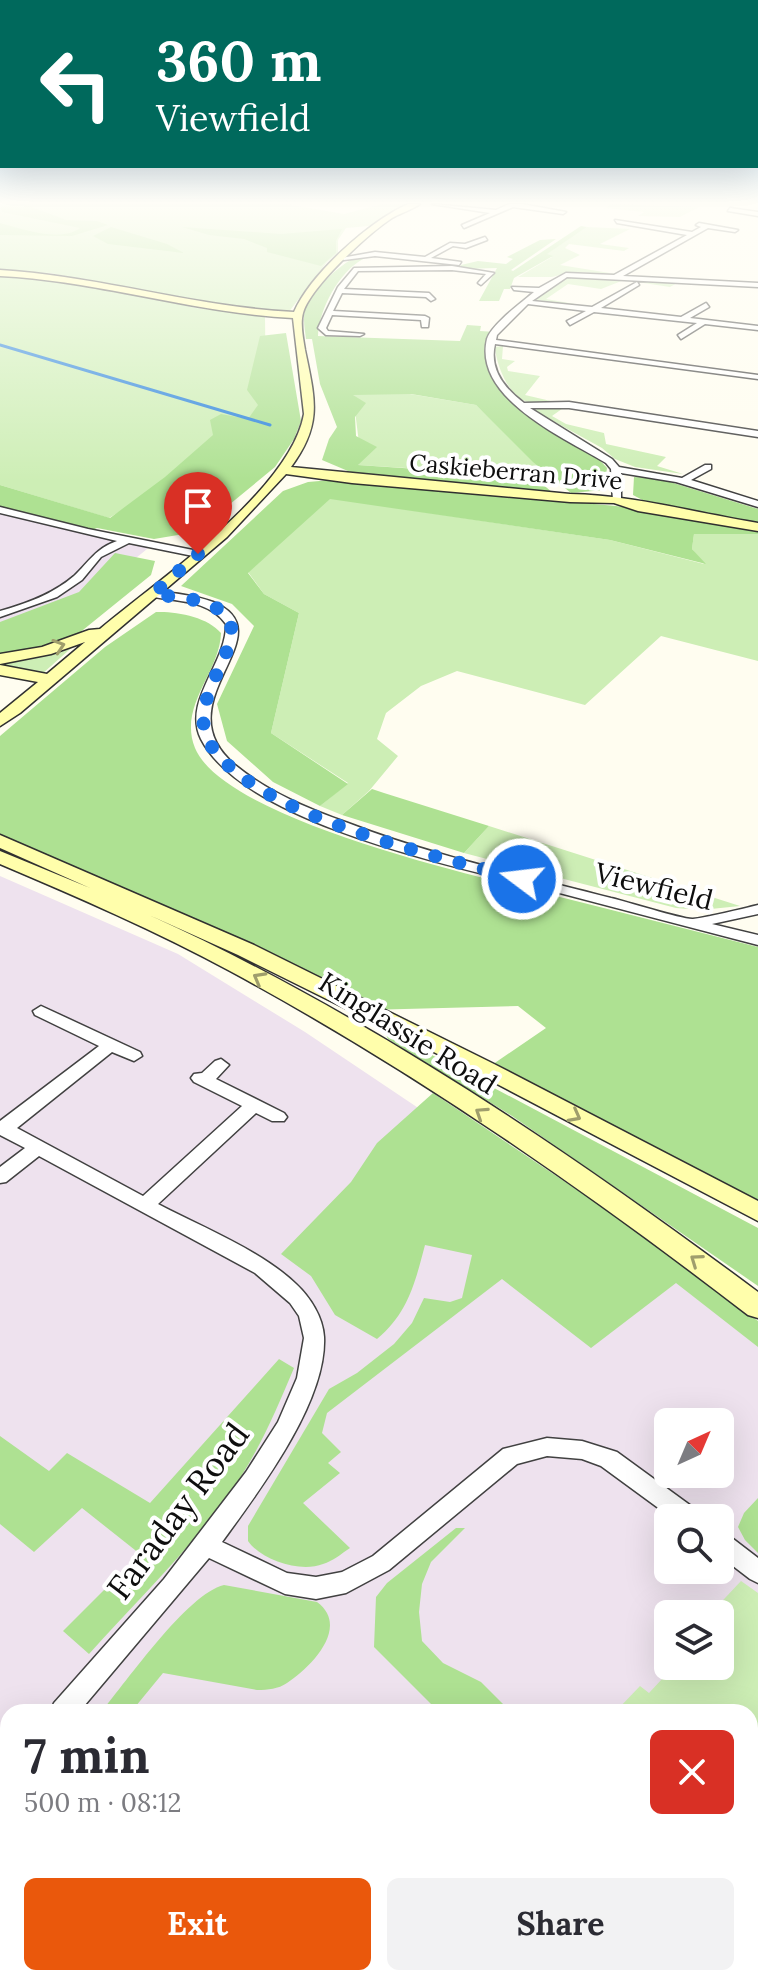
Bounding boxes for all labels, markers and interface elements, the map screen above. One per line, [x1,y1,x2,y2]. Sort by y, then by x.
text: 360 m [156,25,321,96]
icon: left [24,32,128,136]
text: Viewfield [156,95,311,141]
street label: Caskieberran Drive [408,447,624,496]
pin [164,472,232,554]
icon: arrive [176,484,220,528]
one-way arrow [51,640,65,656]
position arrow [480,837,564,921]
street label: Viewfield [590,854,717,918]
street label: Kinglassie Road [312,964,504,1102]
one-way arrow [253,972,268,988]
one-way arrow [476,1107,490,1122]
one-way arrow [567,1107,582,1122]
one-way arrow [690,1255,704,1270]
north arrow [654,1408,734,1488]
map controls [654,1408,734,1680]
street label: Faraday Road [97,1414,259,1608]
button: search [654,1504,734,1584]
button: layers [654,1600,734,1680]
text: 7 min [24,1725,150,1786]
button: close [650,1730,734,1814]
text: 500 m · 08:12 [24,1786,181,1819]
button: Exit [24,1878,371,1970]
button: Share [387,1878,734,1970]

